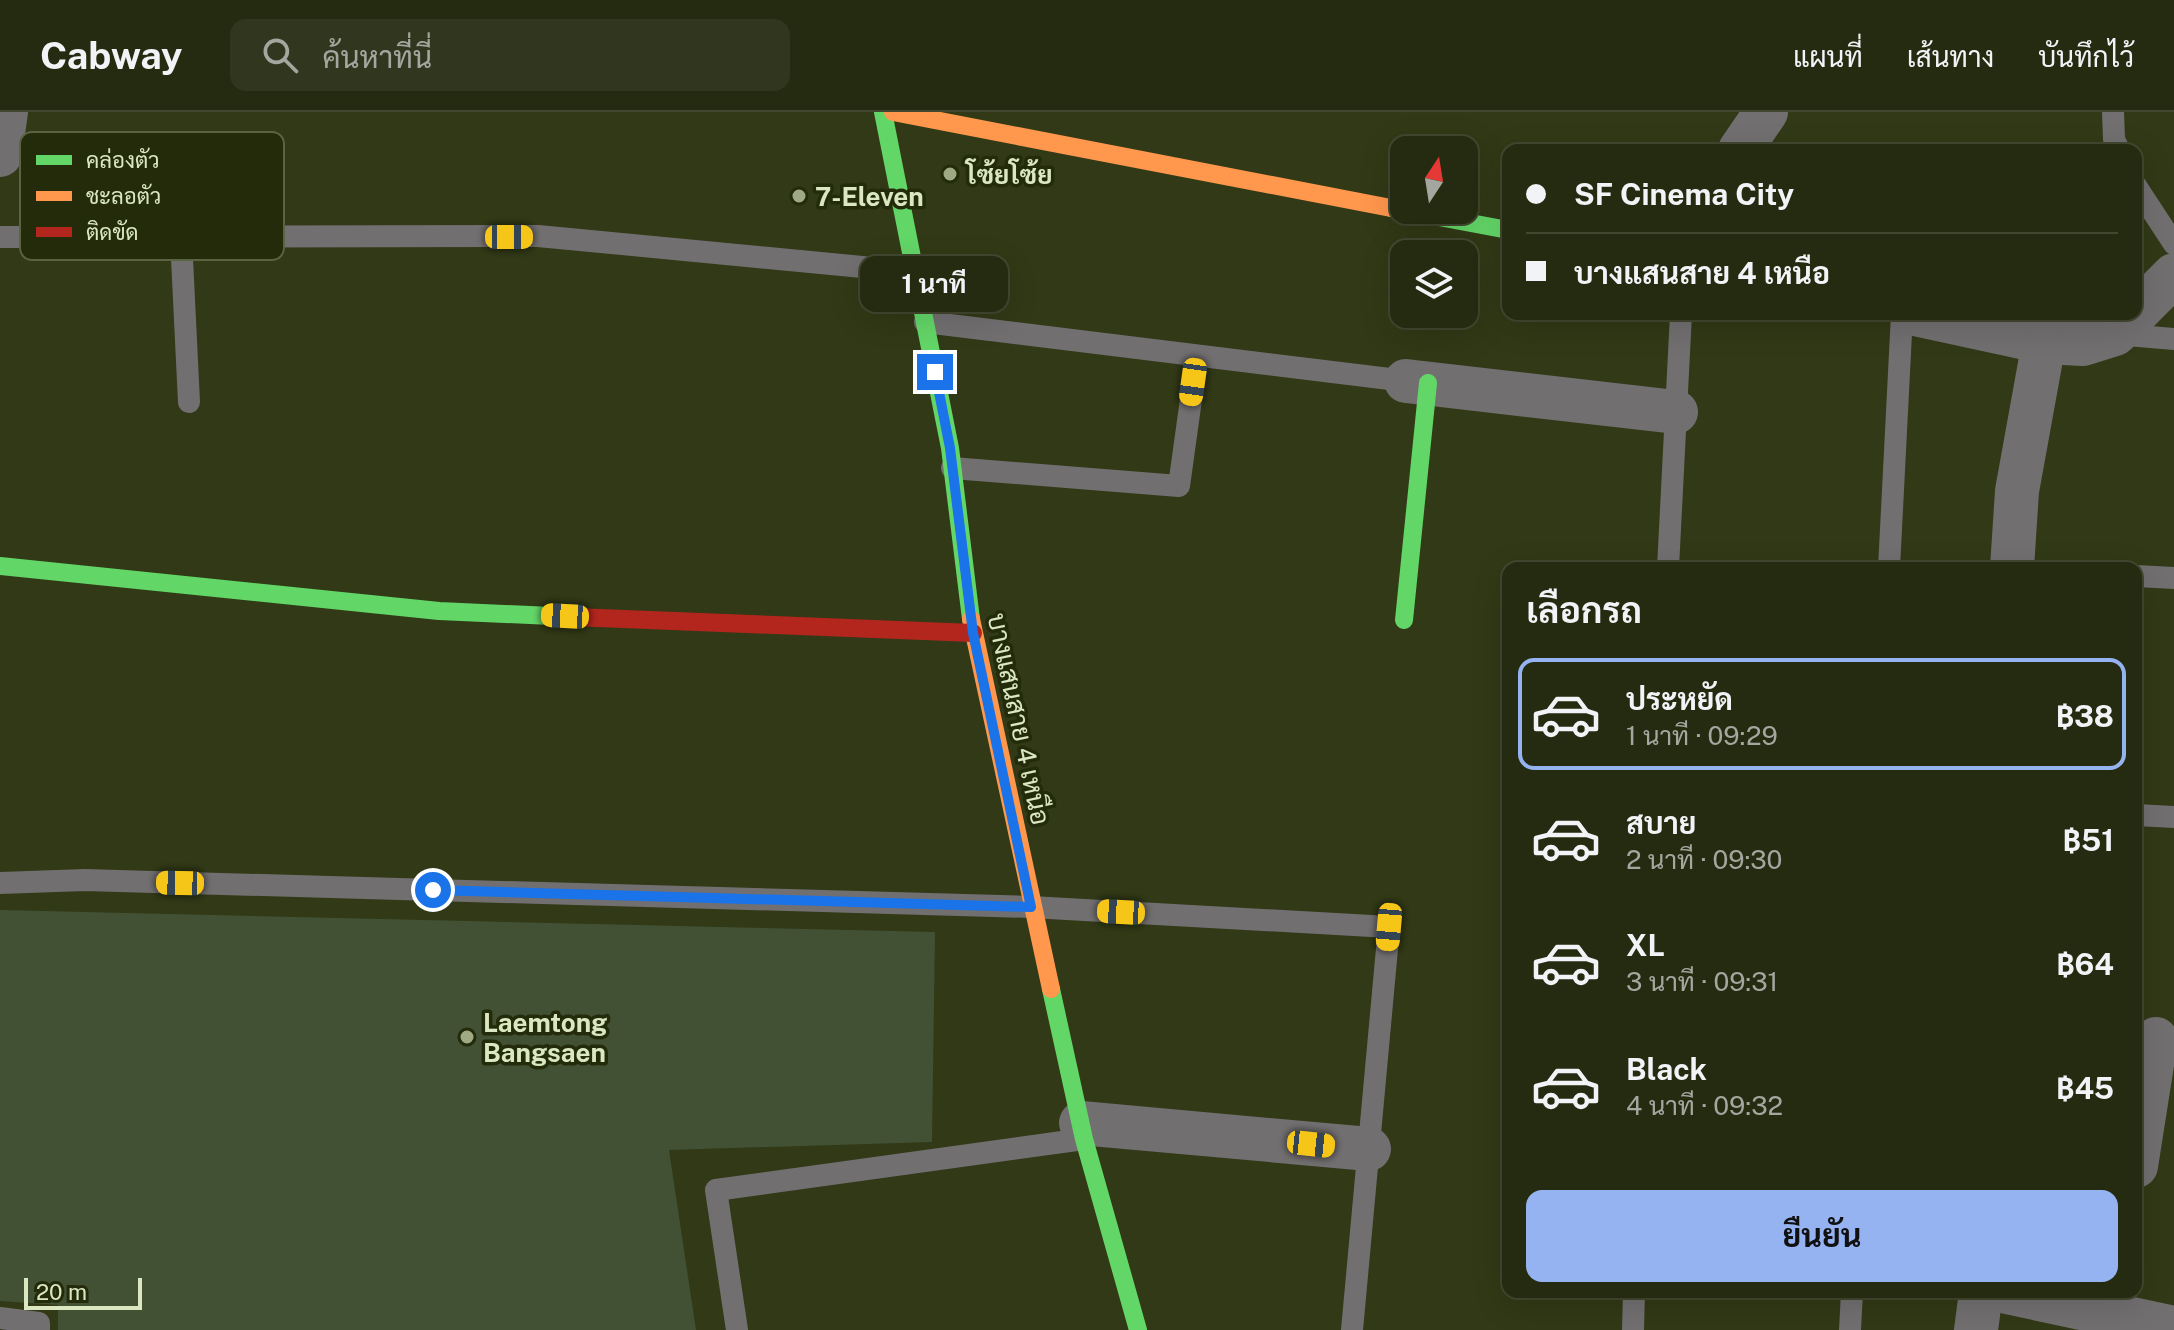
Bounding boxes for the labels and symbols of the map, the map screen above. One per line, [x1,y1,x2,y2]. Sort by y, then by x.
legend [20,132,284,260]
north arrow [1390,136,1478,224]
text: คล่องตัว [86,147,160,173]
place label: โซ้ยโซ้ย [964,158,1052,190]
marker: โซ้ยโซ้ย [941,165,959,183]
place label: 7-Eleven [815,181,924,212]
text: ชะลอตัว [86,183,161,209]
marker: 7-Eleven [790,187,808,205]
text: ติดขัด [86,219,138,245]
car [485,225,533,249]
callout: 1 นาที [861,256,1009,312]
route end [917,354,953,390]
car [1178,357,1208,407]
car [540,603,590,629]
street label: บางแสนสาย 4 เหนือ [981,610,1057,828]
car [156,871,204,895]
route start [415,872,451,908]
car [1096,899,1146,925]
car [1375,902,1403,952]
place label: Laemtong Bangsaen [483,1007,607,1068]
marker: Laemtong Bangsaen [458,1028,476,1046]
car [1286,1130,1336,1158]
scale bar [24,1274,142,1310]

